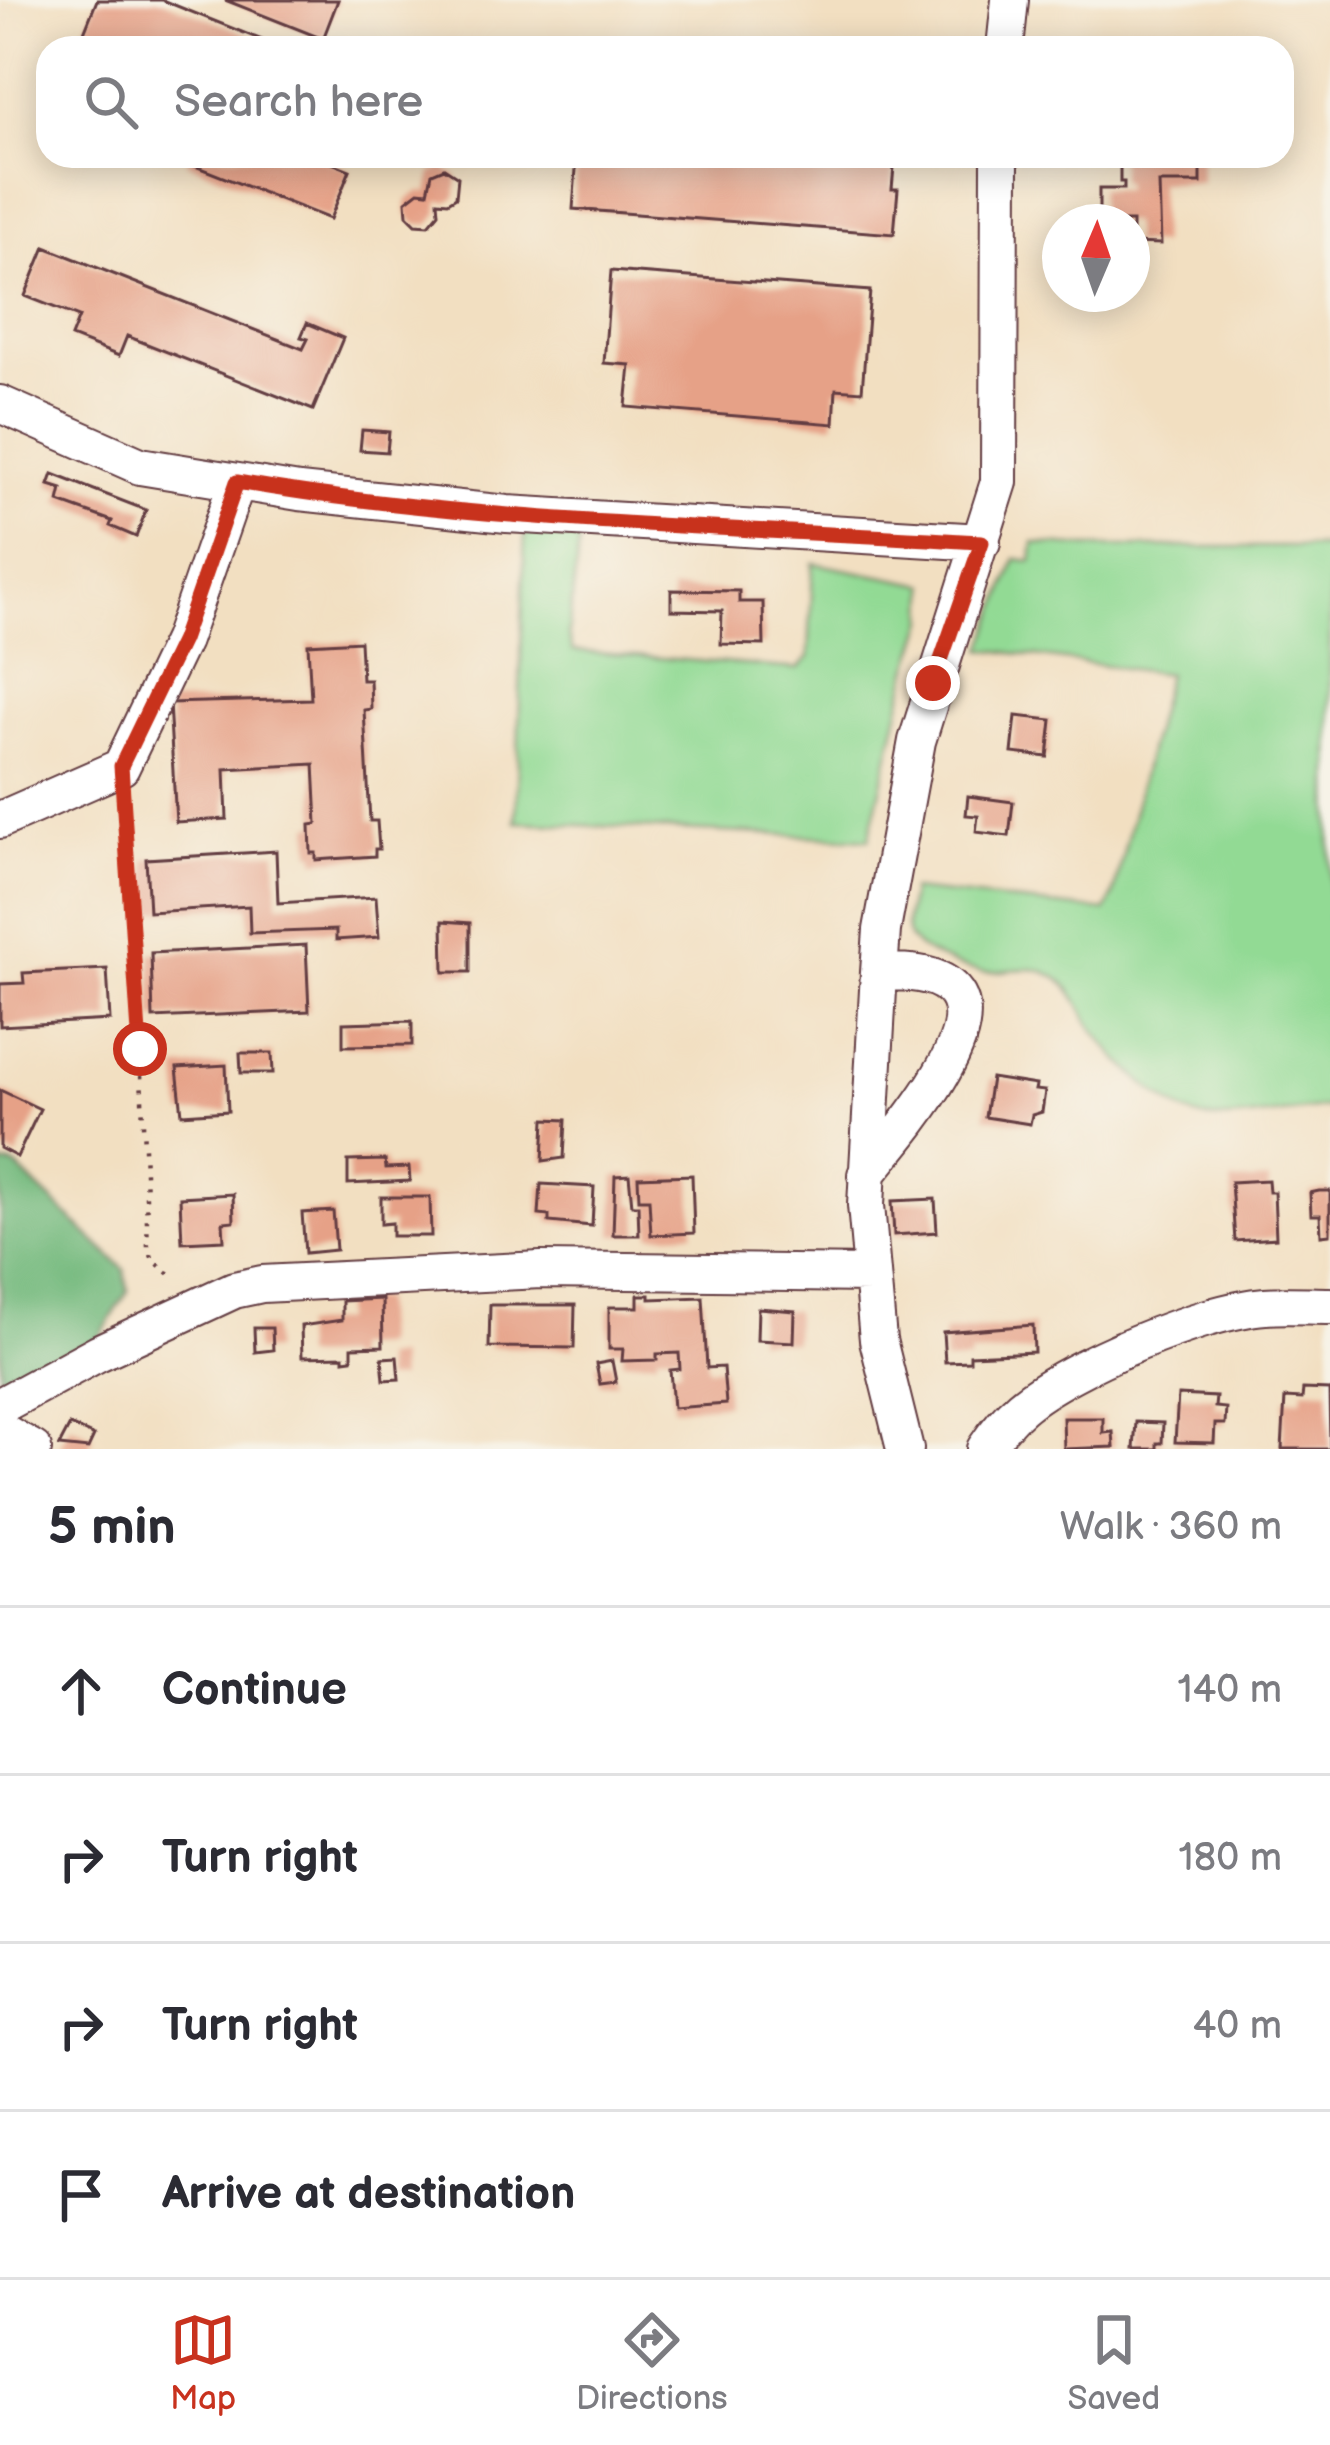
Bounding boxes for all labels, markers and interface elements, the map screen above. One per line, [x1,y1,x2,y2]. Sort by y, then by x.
search box [36,36,1294,168]
icon: search [78,69,144,135]
text: Search here [174,75,423,130]
north arrow [1042,204,1150,312]
route end [906,656,960,710]
route start [113,1022,167,1076]
text: 5 min [48,1497,176,1558]
text: Walk · 360 m [1060,1504,1282,1551]
icon: ahead [48,1658,114,1724]
text: Continue [162,1663,347,1718]
text: 140 m [1177,1667,1282,1714]
icon: right [48,1826,114,1892]
text: Turn right [162,1831,358,1886]
text: 180 m [1178,1835,1282,1882]
icon: right [48,1994,114,2060]
text: Turn right [162,1999,358,2054]
text: 40 m [1192,2003,1282,2050]
icon: arrive [48,2162,114,2228]
text: Arrive at destination [162,2167,575,2222]
tab: Map [170,2307,236,2419]
tab: Directions [576,2307,728,2419]
tab: Saved [1067,2307,1160,2419]

